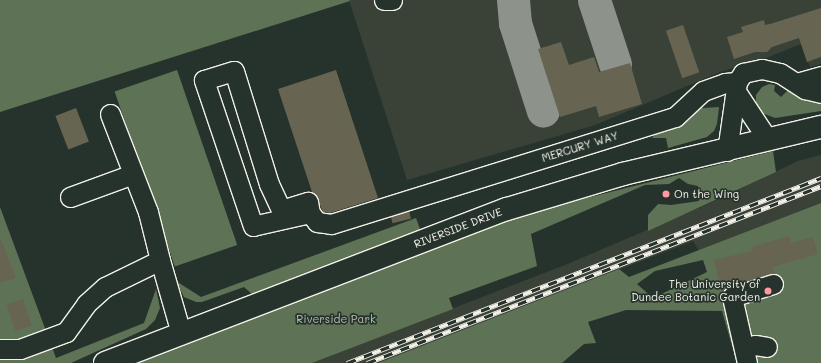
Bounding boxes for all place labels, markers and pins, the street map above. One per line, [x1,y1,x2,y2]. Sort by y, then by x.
place label: On the Wing [674,187,739,201]
marker: On the Wing [661,189,671,199]
place label: The University of Dundee Botanic Garden [631,278,760,304]
marker: The University of Dundee Botanic Garden [763,286,773,296]

